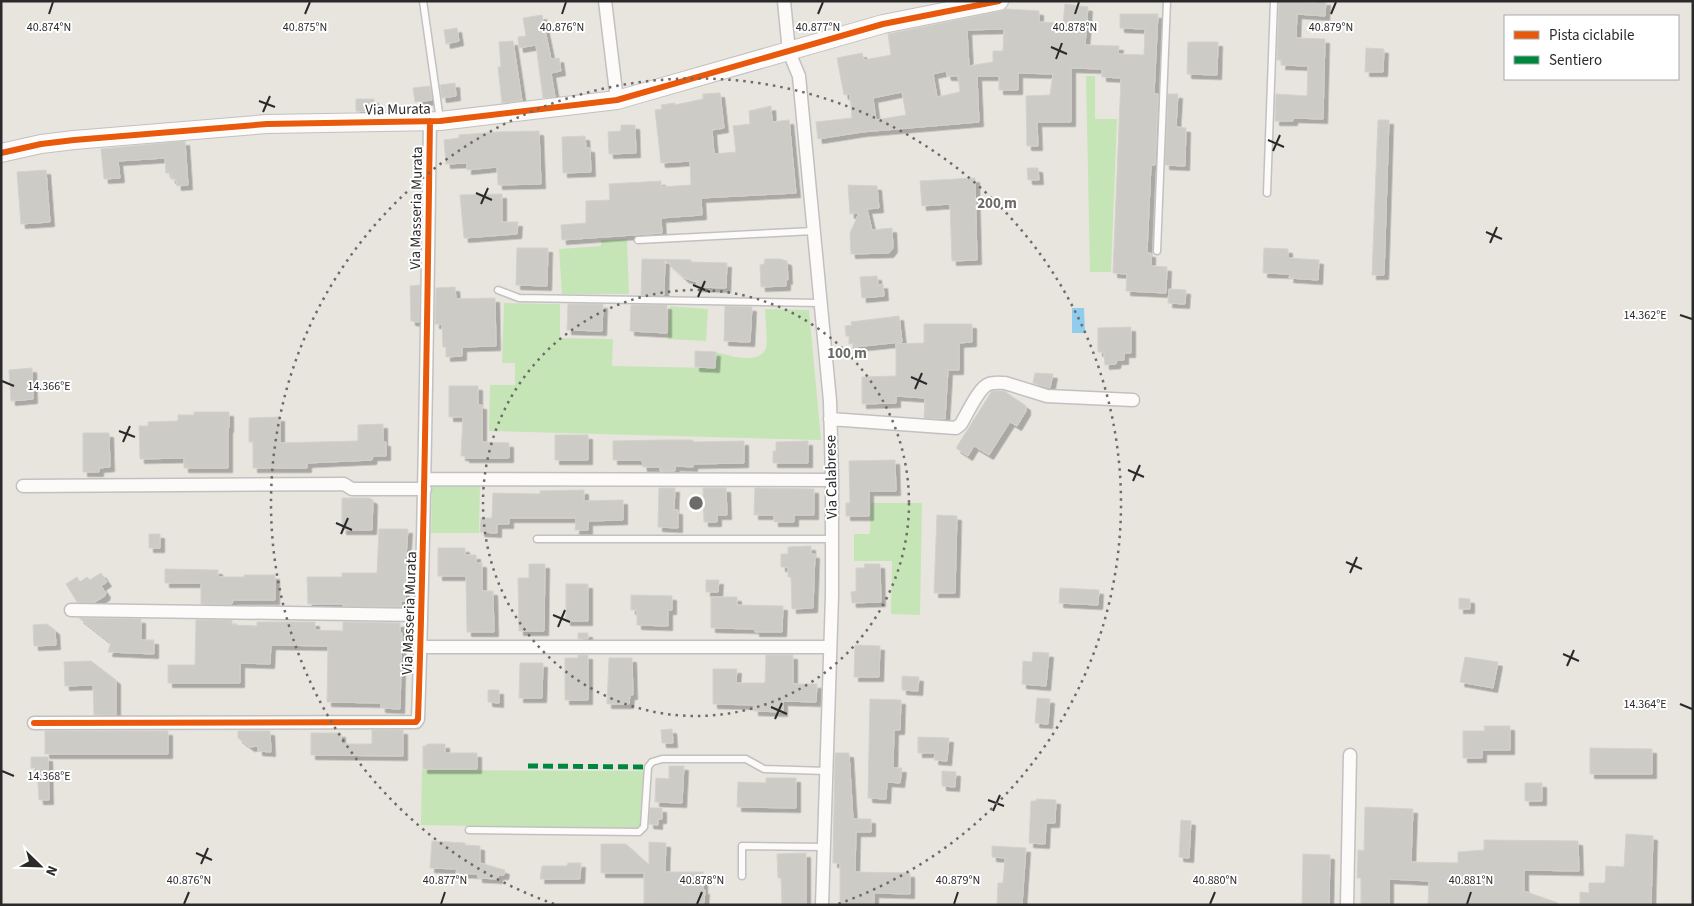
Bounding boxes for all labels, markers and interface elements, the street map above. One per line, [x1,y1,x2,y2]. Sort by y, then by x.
legend [1504,15,1679,80]
text: 40.874°N [27,19,71,36]
text: 40.875°N [283,19,327,36]
text: 40.876°N [540,19,584,36]
text: 40.877°N [796,19,840,36]
text: 40.878°N [1053,19,1097,36]
text: 40.879°N [1309,19,1353,36]
text: Pista ciclabile [1549,25,1634,46]
text: Sentiero [1549,50,1602,71]
street label: Via Murata [365,98,431,121]
street label: Via Masseria Murata [405,146,428,270]
text: 200 m [977,193,1017,214]
text: 14.362°E [1623,307,1667,324]
text: 100 m [827,343,867,364]
text: 14.366°E [27,378,71,395]
street label: Via Calabrese [820,435,843,519]
centre of rings [687,494,705,512]
street label: Via Masseria Murata [397,551,422,675]
text: 14.364°E [1623,696,1667,713]
text: 14.368°E [27,768,71,785]
north arrow [15,841,65,891]
text: N [40,862,62,879]
text: 40.876°N [167,872,211,889]
text: 40.877°N [423,872,467,889]
text: 40.878°N [680,872,724,889]
text: 40.879°N [936,872,980,889]
text: 40.880°N [1193,872,1237,889]
text: 40.881°N [1449,872,1493,889]

